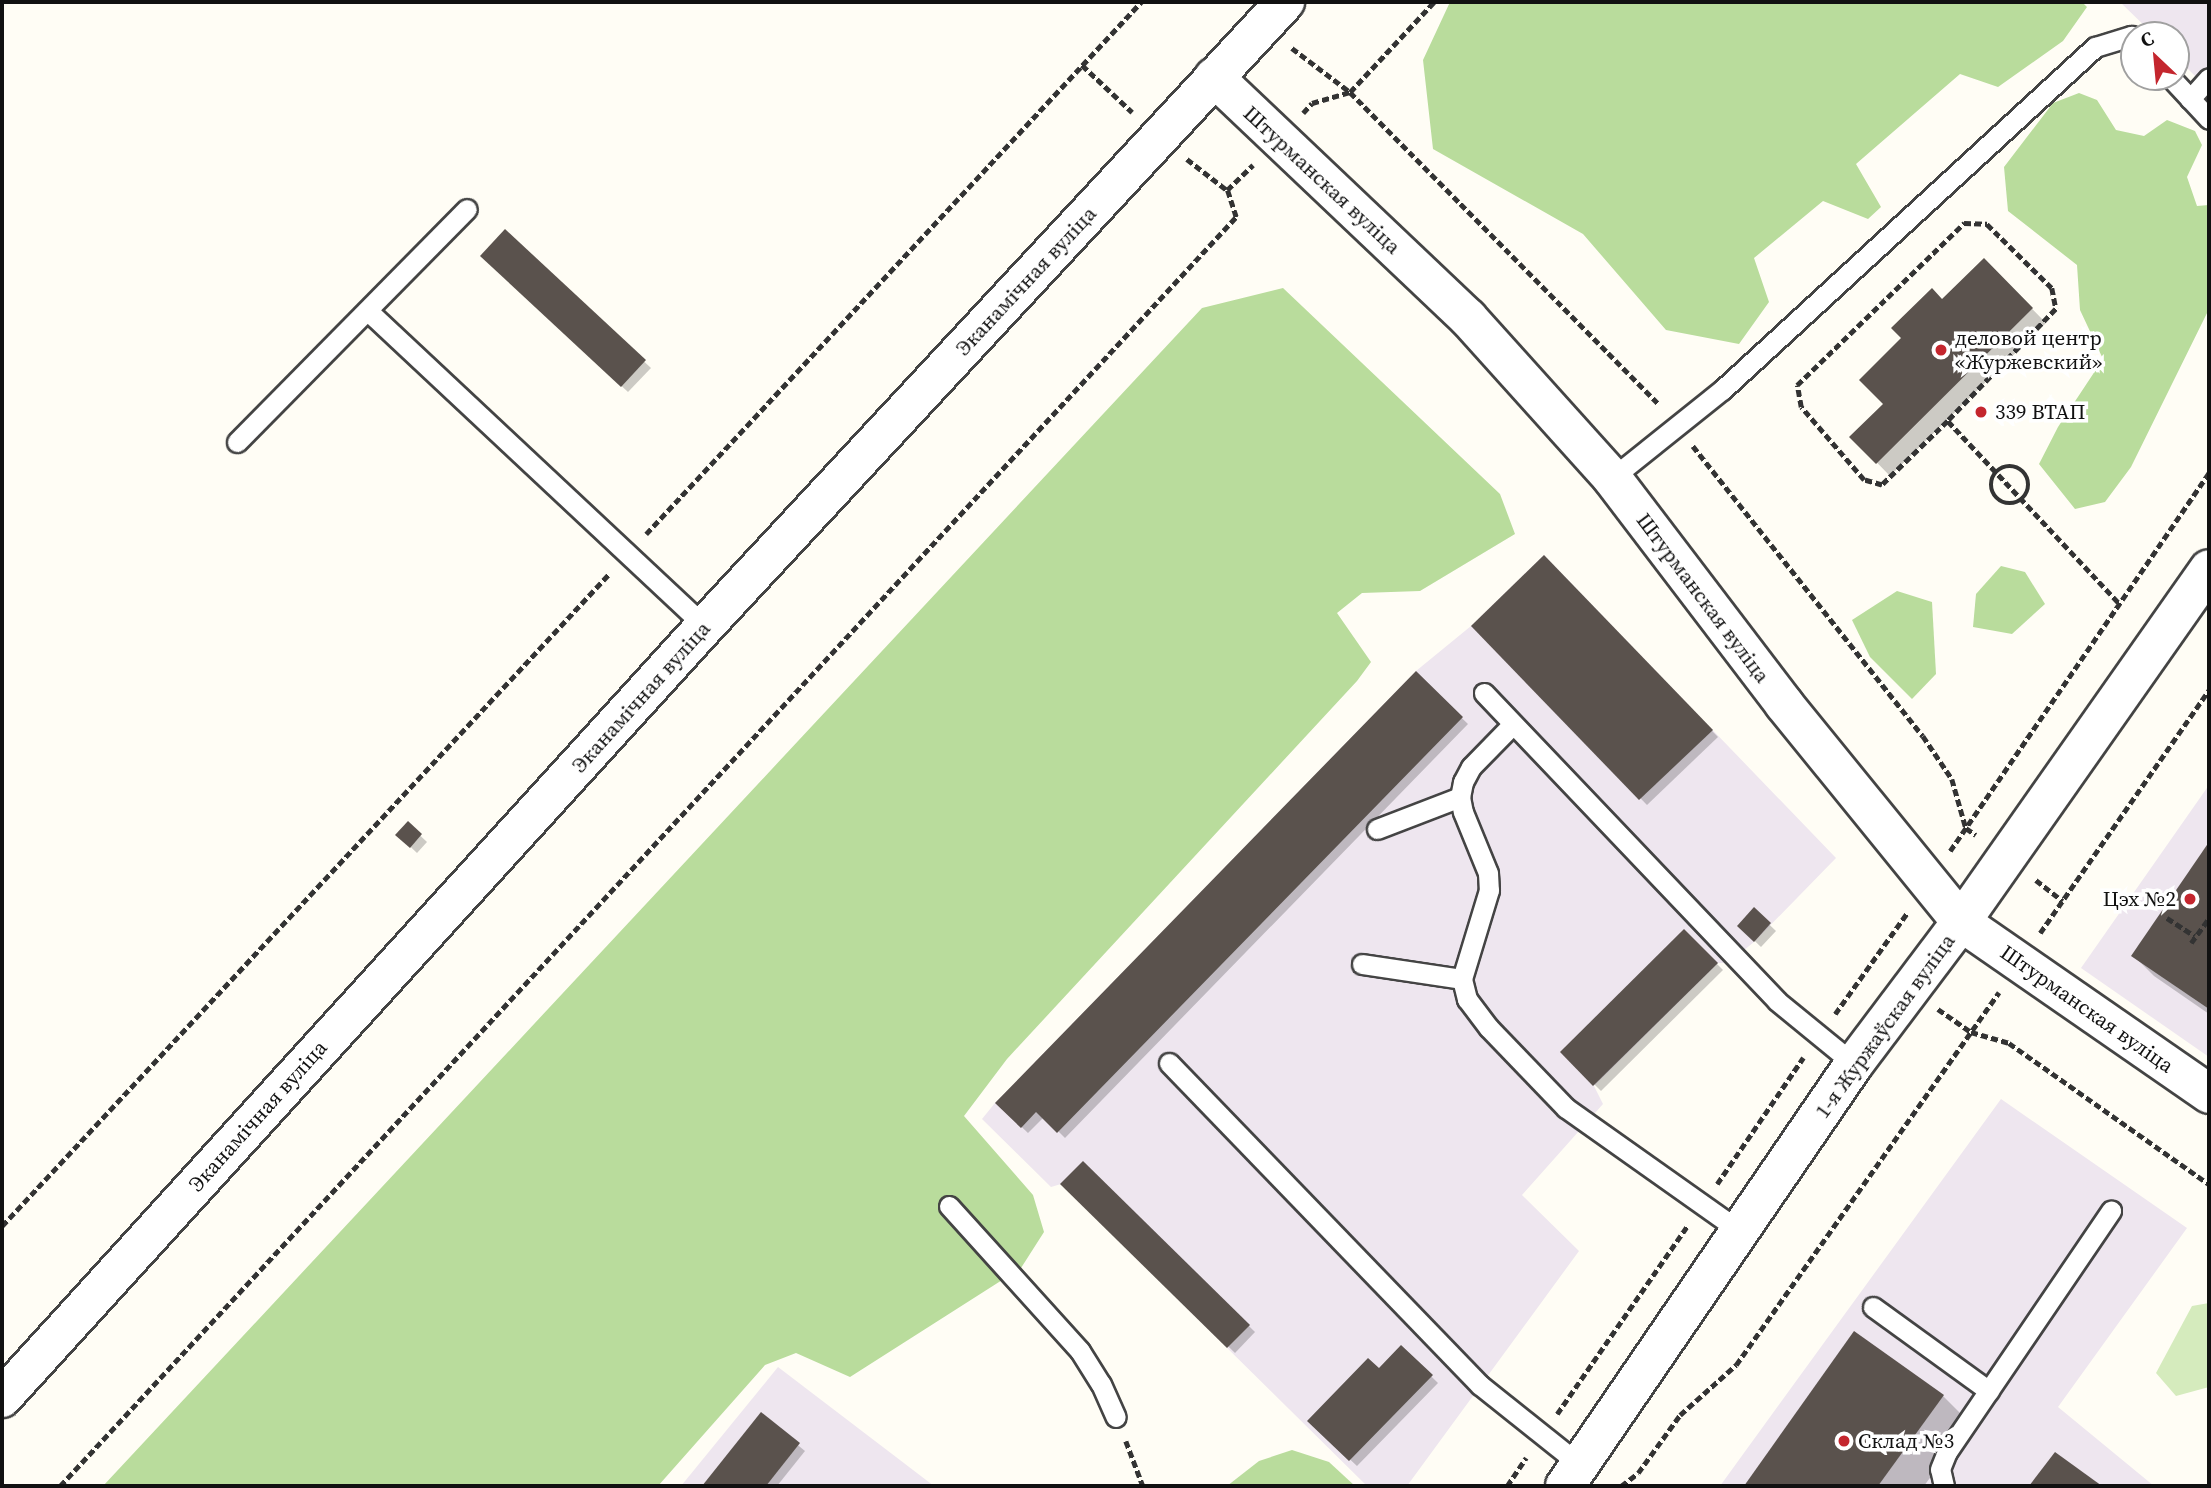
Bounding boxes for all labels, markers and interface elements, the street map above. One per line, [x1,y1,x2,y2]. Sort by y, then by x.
north arrow [2120,21,2190,91]
text: С [2136,25,2158,53]
street label: Штурманская вуліца [1238,101,1406,259]
street label: Эканамічная вуліца [950,201,1102,361]
place label: деловой центр «Журжевский» [1955,325,2102,375]
marker: деловой центр «Журжевский» [1933,342,1949,358]
place label: 339 ВТАП [1995,399,2085,425]
marker: 339 ВТАП [1973,404,1989,420]
street label: Штурманская вуліца [1631,508,1775,688]
street label: Эканамічная вуліца [567,616,715,778]
place label: Цэх №2 [2103,886,2176,912]
marker: Цэх №2 [2182,891,2198,907]
street label: 1-я Журжаўская вуліца [1810,929,1960,1123]
street label: Штурманская вуліца [1995,940,2179,1078]
street label: Эканамічная вуліца [184,1035,332,1197]
place label: Склад №3 [1858,1428,1954,1454]
marker: Склад №3 [1836,1433,1852,1449]

